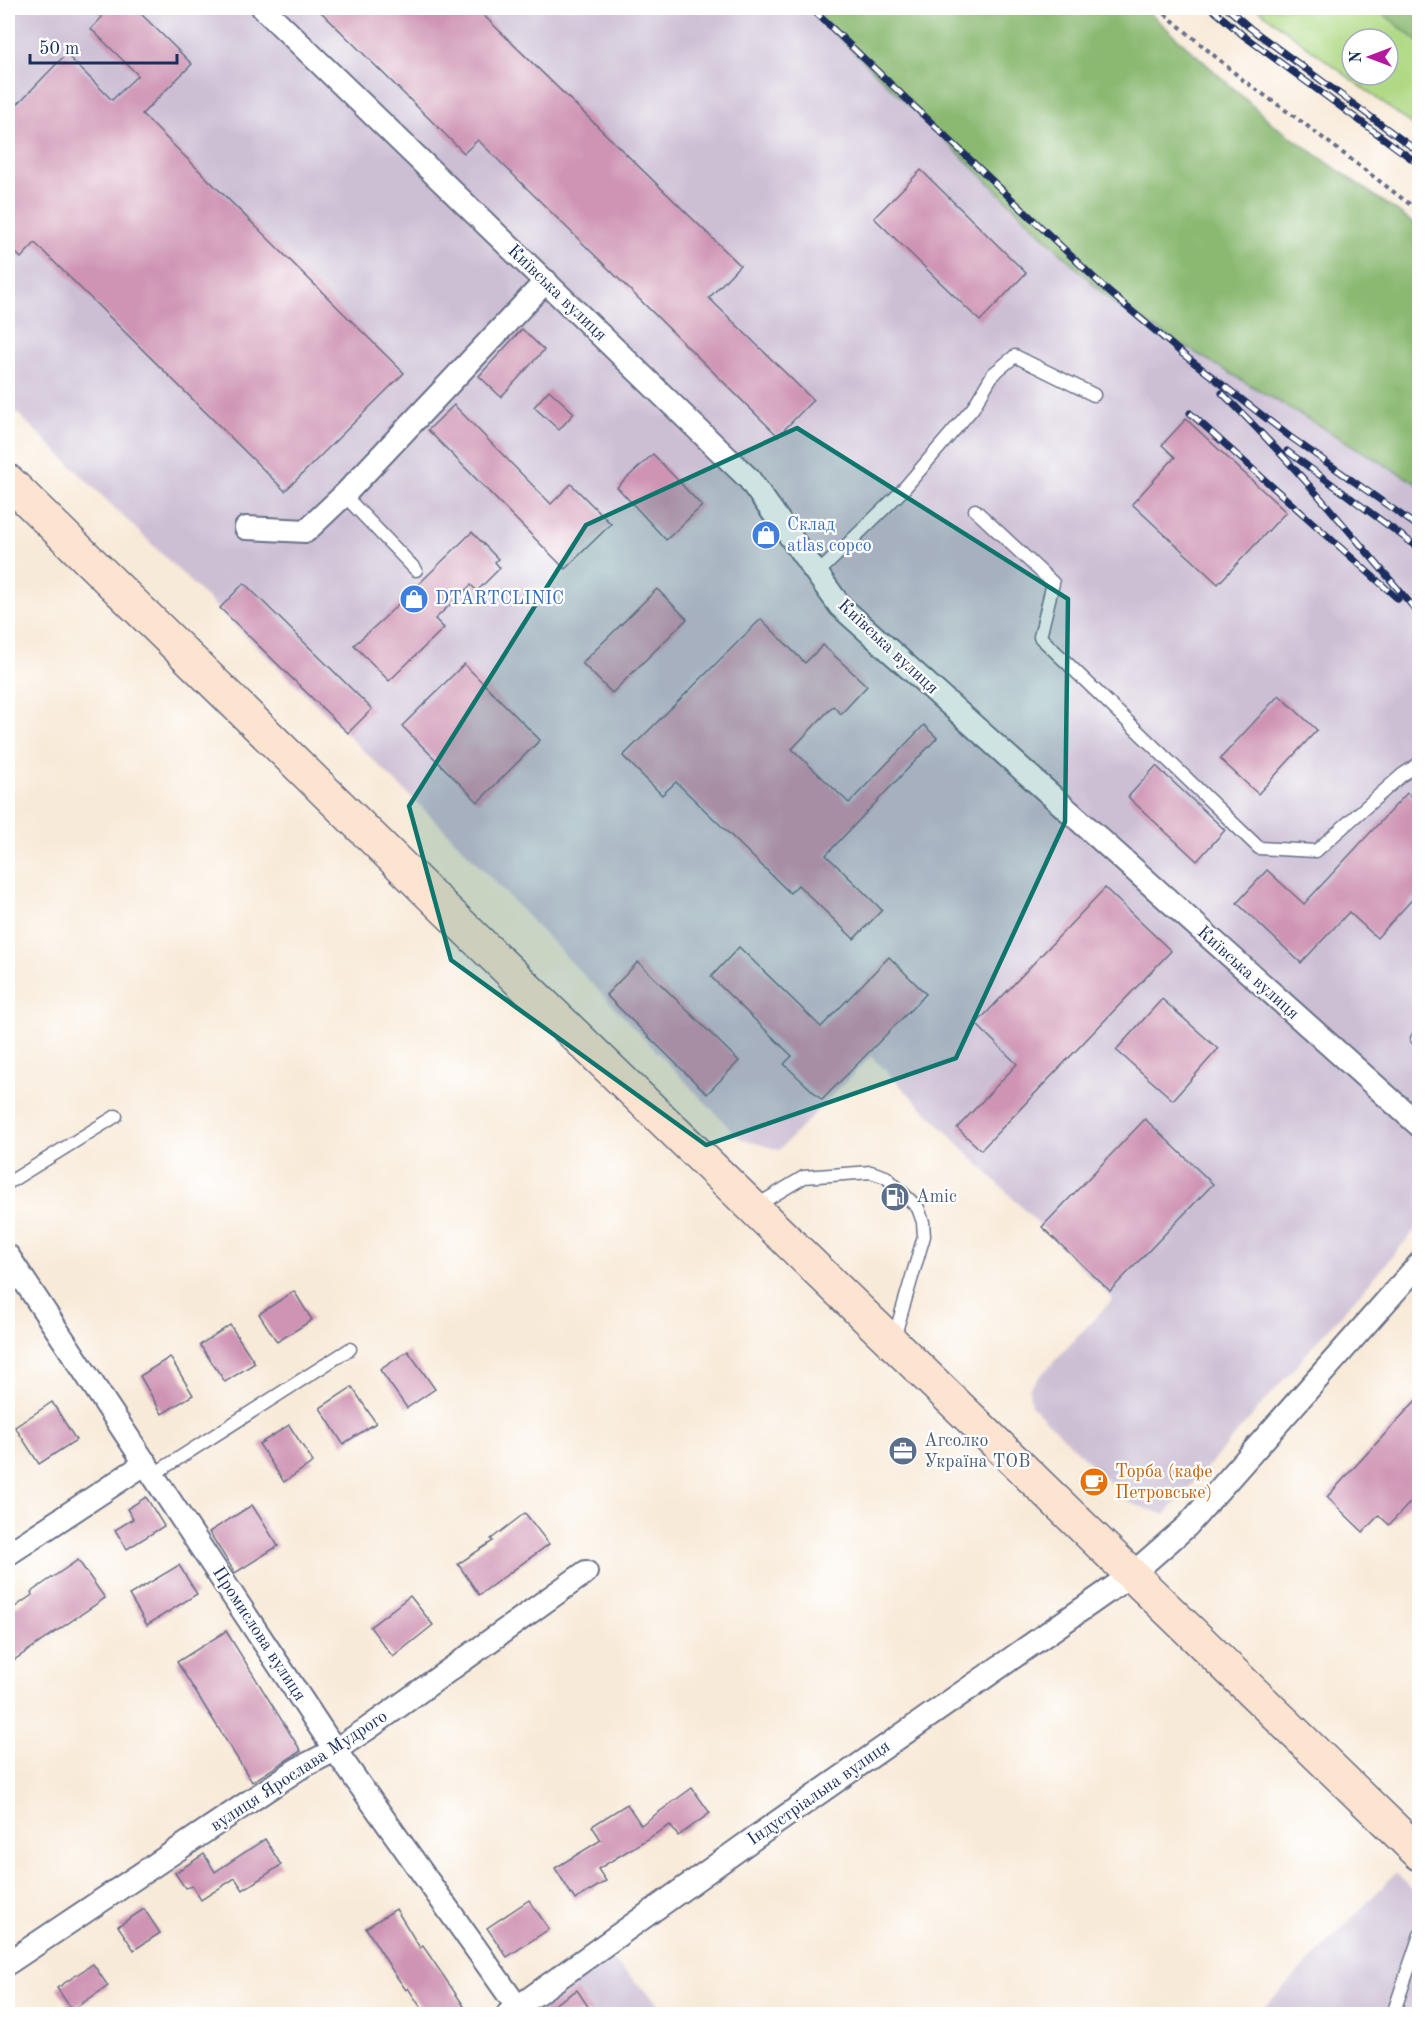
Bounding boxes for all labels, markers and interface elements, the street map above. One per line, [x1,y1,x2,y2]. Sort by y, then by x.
scale bar [30,27,177,65]
north arrow [1340,27,1400,87]
text: 50 m [39,40,79,58]
text: N [1349,50,1365,63]
street label: Київська вулиця [504,241,610,345]
place label: Склад atlas copco [787,516,872,555]
shop icon: Склад atlas copco [750,519,782,551]
shop icon: DTARTCLINIC [398,583,430,615]
place label: DTARTCLINIC [435,590,564,608]
street label: Київська вулиця [834,596,942,698]
street label: Київська вулиця [1194,923,1302,1023]
fuel station icon: Amic [879,1181,911,1213]
place label: Amic [916,1188,957,1206]
place label: Агсолко Україна ТОВ [924,1432,1030,1471]
office icon: Агсолко Україна ТОВ [887,1435,919,1467]
place label: Торба (кафе Петровське) [1115,1462,1213,1502]
cafe icon: Торба (кафе Петровське) [1078,1466,1110,1498]
street label: Промислова вулиця [209,1564,309,1704]
street label: вулиця Ярослава Мудрого [207,1707,391,1835]
street label: Індустріальна вулиця [744,1737,894,1849]

